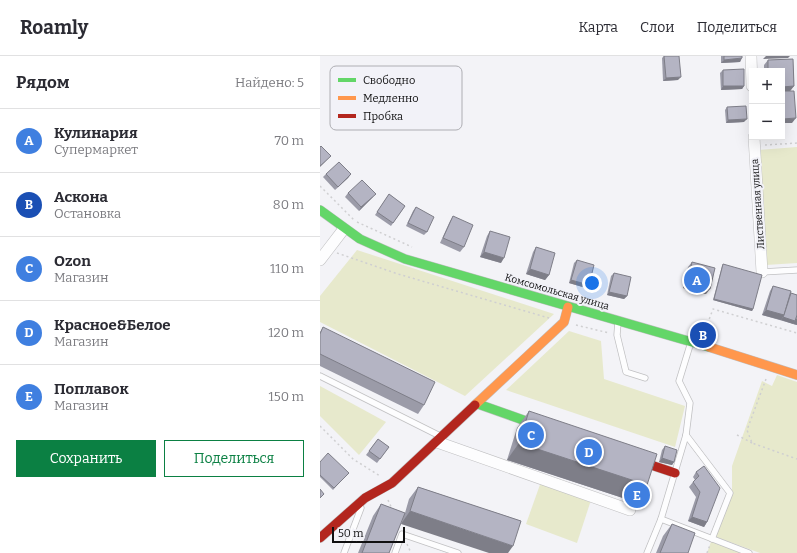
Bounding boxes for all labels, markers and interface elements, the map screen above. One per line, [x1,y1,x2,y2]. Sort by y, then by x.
text: Roamly [20,16,88,39]
text: Карта [578,19,618,36]
text: Слои [640,19,675,36]
text: Поделиться [697,19,777,36]
legend [330,66,462,130]
map controls [749,68,785,140]
button: + [749,68,785,104]
text: Рядом [16,72,69,93]
text: Свободно [363,74,415,87]
text: Найдено: 5 [235,75,304,90]
text: Медленно [363,92,419,105]
button: − [749,104,785,140]
text: Пробка [363,110,403,123]
text: Кулинария [54,124,138,142]
text: A [24,133,34,148]
text: 70 m [274,133,304,148]
text: Супермаркет [54,142,138,157]
street label: Лиственная улица [749,158,767,250]
text: Аскона [54,188,108,206]
text: B [25,197,33,212]
text: 80 m [273,197,304,212]
text: Остановка [54,206,121,221]
text: Ozon [54,252,91,270]
text: C [25,261,33,276]
text: 110 m [270,261,304,276]
pin: A [684,265,710,295]
text: Магазин [54,270,109,285]
street label: Комсомольская улица [504,271,611,313]
your location [582,273,602,293]
text: Красное&Белое [54,316,171,334]
pin: B [690,320,716,350]
text: D [24,325,34,340]
text: 120 m [268,325,304,340]
text: Магазин [54,334,109,349]
text: Поплавок [54,380,129,398]
text: E [25,389,33,404]
text: 150 m [268,389,304,404]
text: Магазин [54,398,109,413]
pin: C [518,420,544,450]
pin: D [576,437,602,467]
button: Сохранить [16,440,156,477]
button: Поделиться [164,440,304,477]
pin: E [624,480,650,510]
scale bar [332,525,405,544]
text: 50 m [338,527,364,540]

